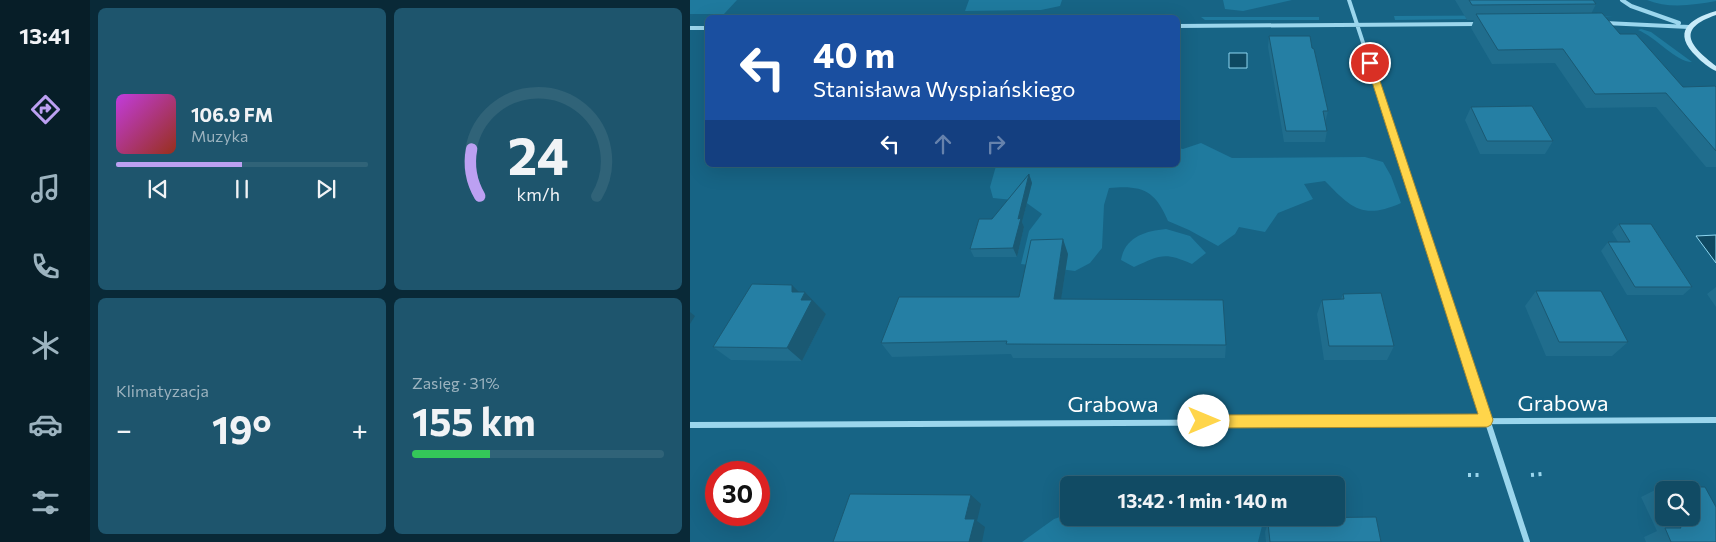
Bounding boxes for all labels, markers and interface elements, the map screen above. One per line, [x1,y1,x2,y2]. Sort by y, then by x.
text: 13:41 [19,22,71,49]
text: 40 m [813,32,895,75]
icon: left [730,35,795,100]
pin [1349,42,1391,84]
icon: arrive [1356,49,1384,77]
text: Stanisława Wyspiańskiego [813,75,1075,102]
icon: directions [28,92,63,127]
text: 106.9 FM [191,103,273,126]
text: 24 [508,122,568,186]
text: Muzyka [191,126,248,145]
icon: left [876,130,904,158]
icon: ahead [929,130,957,158]
icon: right [982,130,1010,158]
icon: music [28,171,63,206]
icon: previous [144,175,172,203]
icon: pause [228,175,256,203]
icon: next [312,175,340,203]
text: km/h [516,183,560,205]
icon: phone [28,249,63,284]
icon: climate [28,328,63,363]
text: Zasięg · 31% [412,373,500,392]
text: Klimatyzacja [116,381,209,400]
street label: Grabowa [1518,389,1608,416]
street label: Grabowa [1068,390,1158,417]
position arrow [1177,394,1229,446]
text: 155 km [412,397,536,444]
text: 19° [212,405,272,452]
icon: car [28,407,63,442]
text: − [116,412,132,446]
text: + [352,412,368,446]
speed limit sign: 30 [705,461,770,526]
map controls [1655,481,1700,526]
button: search [1655,481,1700,526]
icon: filters [28,485,63,520]
text: 13:42 · 1 min · 140 m [1118,489,1287,512]

